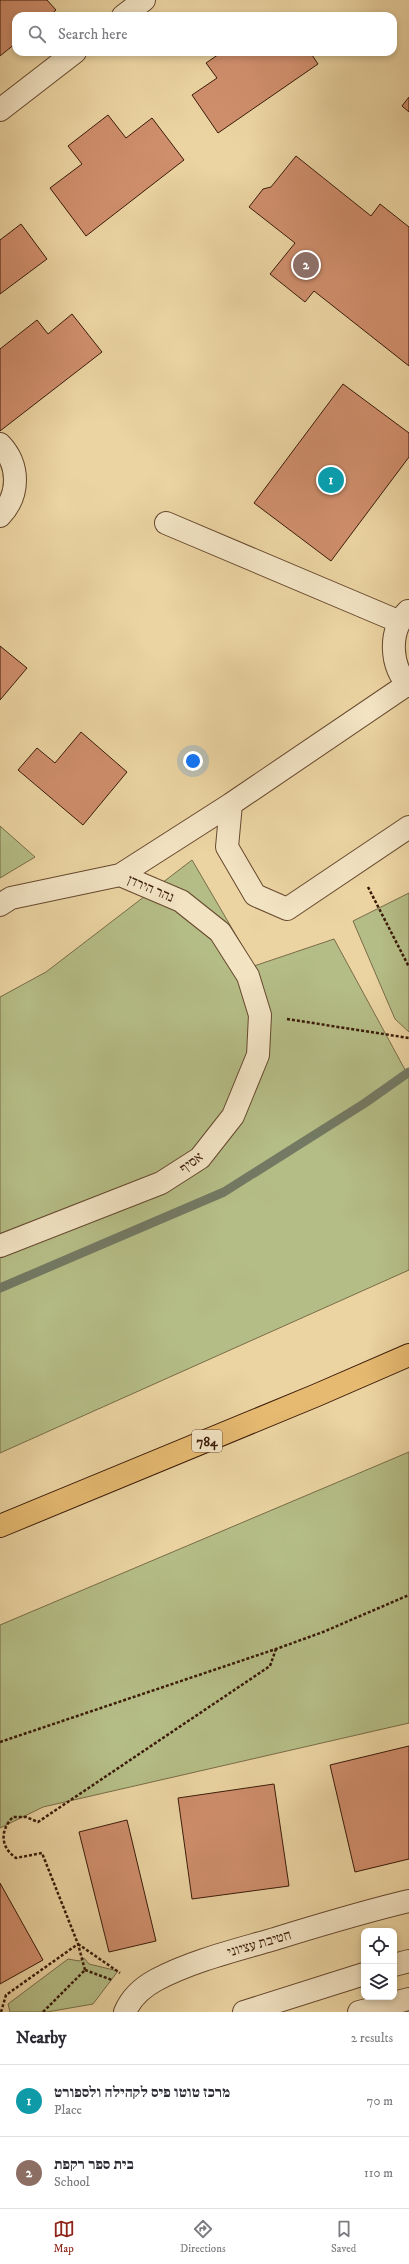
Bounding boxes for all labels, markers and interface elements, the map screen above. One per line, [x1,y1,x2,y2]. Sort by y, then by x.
search box [12,12,397,56]
icon: search [26,23,48,45]
text: Search here [58,25,127,44]
pin: 2 [293,250,319,280]
pin: 1 [318,465,344,495]
your location [183,751,203,771]
street label: נהר הירדן [125,871,177,907]
street label: אסיף [176,1148,207,1178]
road number: 784 [192,1430,222,1452]
street label: חטיבת עציוני [225,1926,293,1962]
map controls [361,1928,397,2000]
button: locate [361,1928,397,1964]
button: layers [361,1964,397,2000]
text: Nearby [16,2027,66,2049]
text: 2 results [351,2030,393,2046]
text: מרכז טוטו פיס לקהילה ולספורט [54,2083,230,2102]
text: 1 [27,2093,31,2109]
text: 70 m [367,2093,393,2109]
text: Place [54,2102,82,2118]
text: בית ספר רקפת [54,2155,134,2174]
text: 2 [26,2165,32,2181]
text: 110 m [364,2165,393,2181]
text: School [54,2174,90,2190]
tab: Map [53,2218,75,2256]
tab: Directions [180,2218,226,2256]
tab: Saved [331,2218,356,2256]

